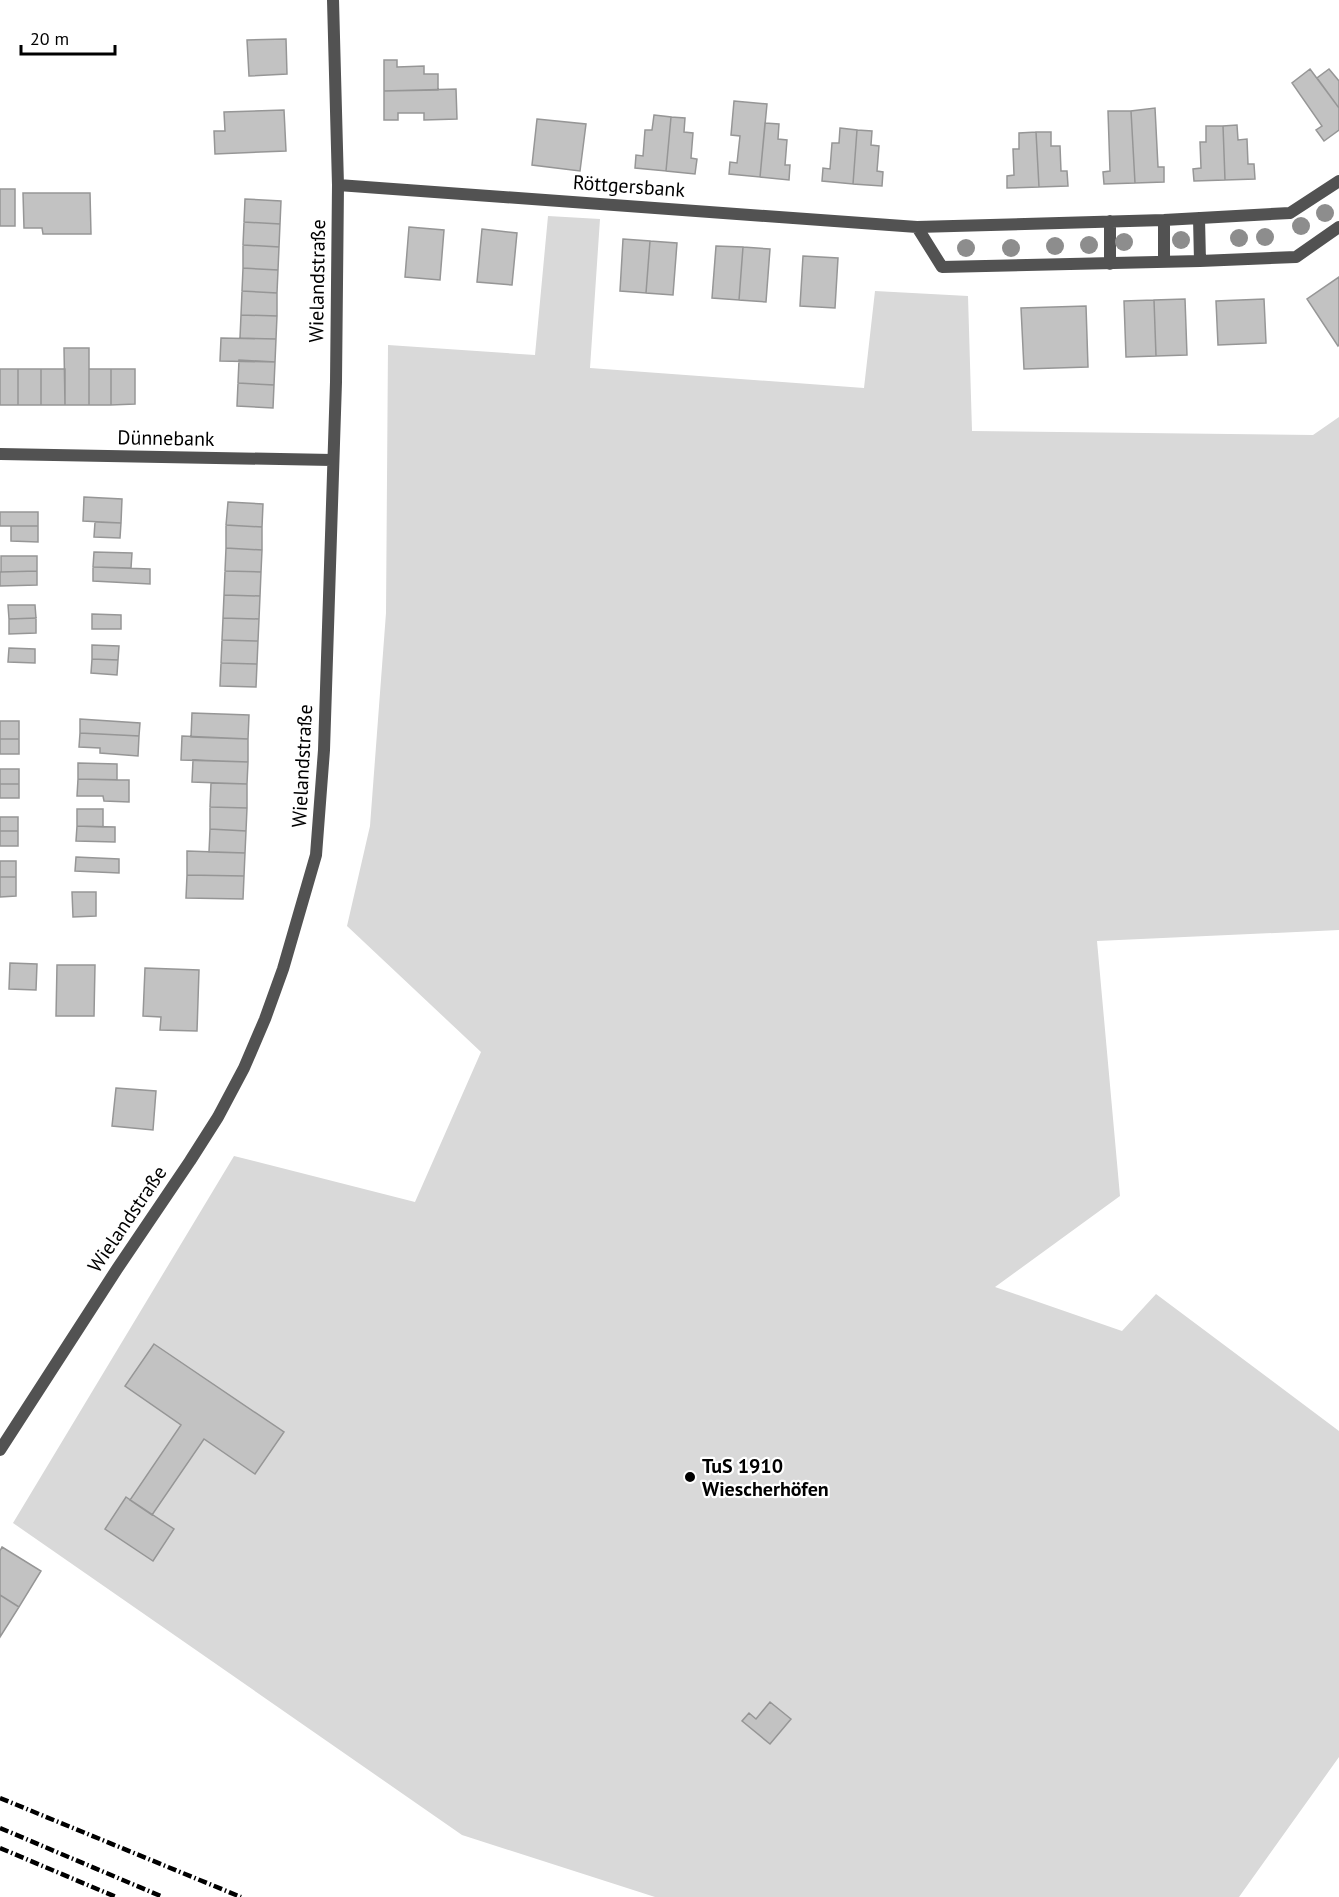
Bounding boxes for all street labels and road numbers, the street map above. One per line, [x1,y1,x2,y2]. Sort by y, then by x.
street label: Röttgersbank [572,169,686,203]
street label: Wielandstraße [303,219,331,343]
street label: Dünnebank [117,424,215,452]
street label: Wielandstraße [286,704,318,828]
street label: Wielandstraße [82,1161,172,1277]

